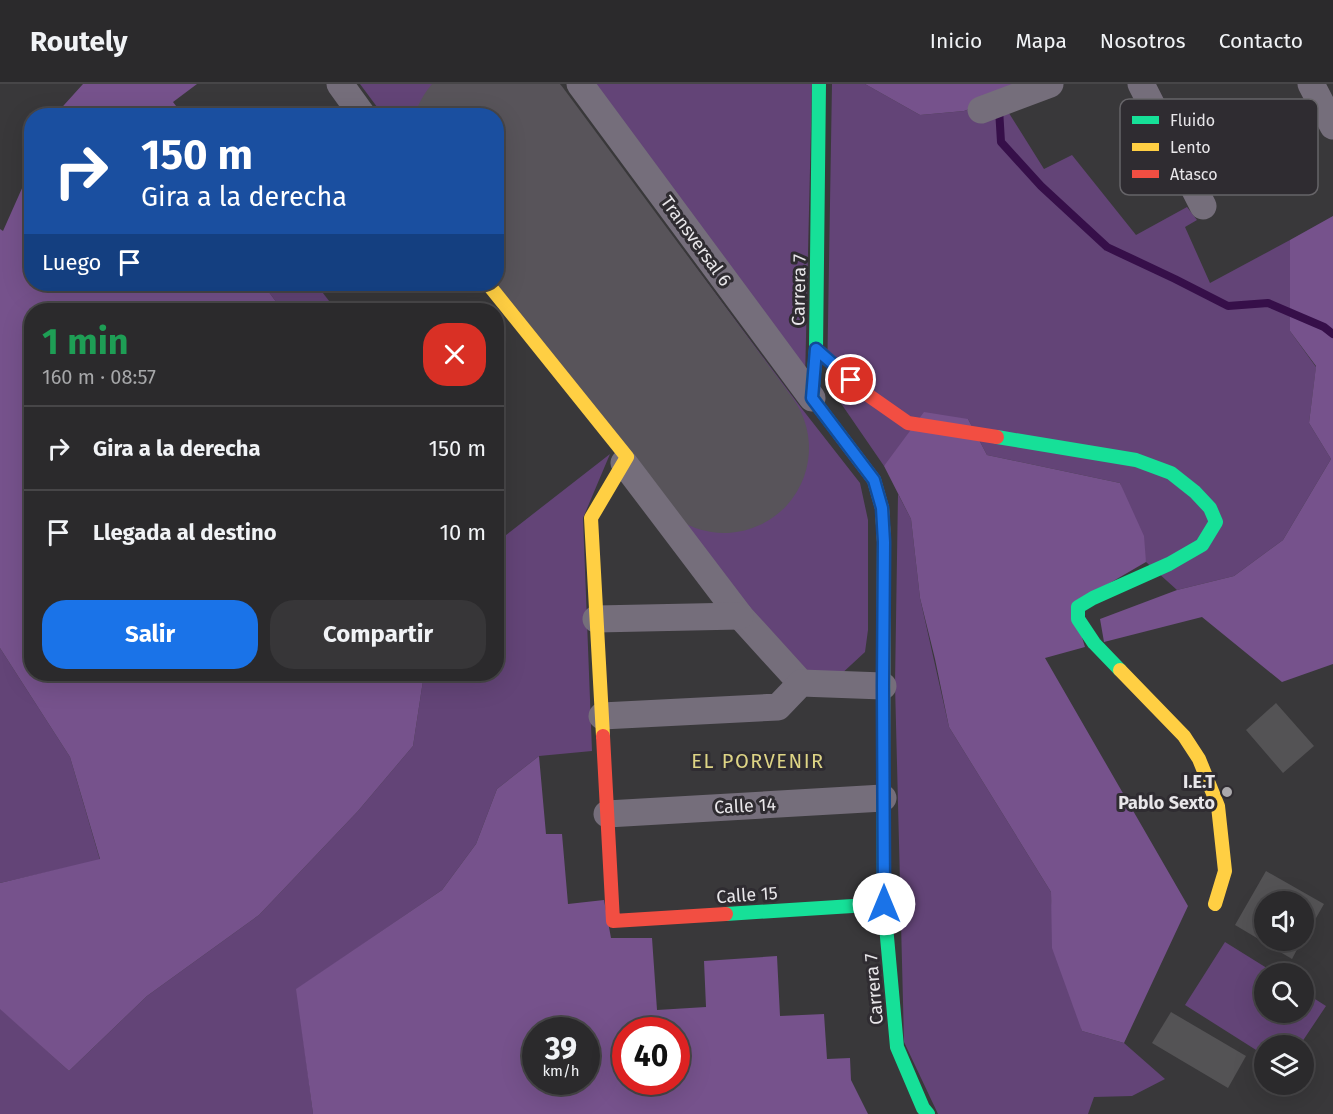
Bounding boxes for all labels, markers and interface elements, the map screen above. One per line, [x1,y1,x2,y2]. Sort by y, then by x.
text: Routely [30,25,128,58]
text: Inicio [930,28,982,54]
text: Mapa [1015,28,1067,54]
text: Nosotros [1100,28,1186,54]
text: Contacto [1219,28,1303,54]
legend [1120,99,1318,195]
text: Fluido [1170,111,1215,130]
text: 150 m [141,130,253,180]
icon: right [42,132,120,210]
text: Lento [1170,138,1211,157]
text: Atasco [1170,165,1218,184]
text: Gira a la derecha [141,181,347,213]
street label: Transversal 6 [656,192,736,290]
icon: arrive [113,246,146,279]
text: Luego [42,249,101,276]
street label: Carrera 7 [787,254,811,326]
text: 1 min [42,320,129,364]
button: close [423,323,486,386]
pin [825,354,876,405]
icon: arrive [834,363,867,396]
text: 160 m · 08:57 [42,365,156,389]
icon: right [42,432,75,465]
text: Gira a la derecha [93,435,261,462]
text: 150 m [428,435,486,462]
icon: arrive [42,516,75,549]
text: Llegada al destino [93,519,277,546]
text: 10 m [440,519,486,546]
button: Salir [42,600,258,669]
button: Compartir [270,600,486,669]
district label: EL PORVENIR [691,749,825,773]
place label: I.E.T Pablo Sexto [1118,771,1215,814]
marker: I.E.T Pablo Sexto [1220,785,1234,799]
street label: Calle 14 [714,793,777,819]
position arrow [852,872,916,936]
street label: Calle 15 [716,882,778,908]
map controls [1254,891,1314,1095]
button: sound [1254,891,1314,951]
street label: Carrera 7 [860,952,888,1026]
button: search [1254,963,1314,1023]
speed limit sign: 40 [612,1017,690,1095]
text: 39 [545,1031,577,1067]
button: layers [1254,1035,1314,1095]
text: km/h [542,1062,580,1080]

